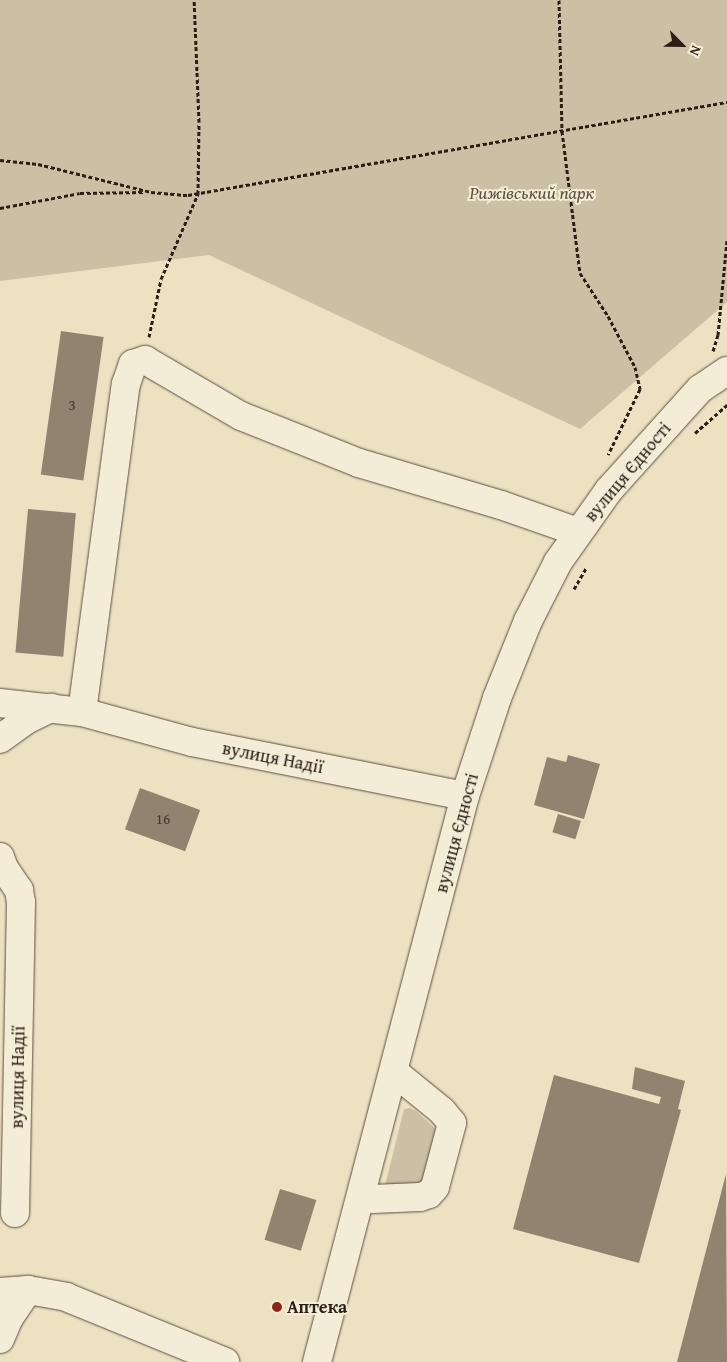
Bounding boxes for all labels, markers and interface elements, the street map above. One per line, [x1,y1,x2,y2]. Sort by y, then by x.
north arrow [657,20,707,70]
text: N [685,43,707,59]
park label: Рижівський парк [470,182,594,204]
house number: 3 [68,396,76,414]
street label: вулиця Єдності [580,418,676,526]
street label: вулиця Надії [221,738,325,778]
street label: вулиця Єдності [431,771,483,895]
house number: 16 [156,810,170,828]
street label: вулиця Надії [6,1025,30,1129]
place label: Аптека [287,1296,347,1318]
marker: Аптека [271,1301,283,1313]

